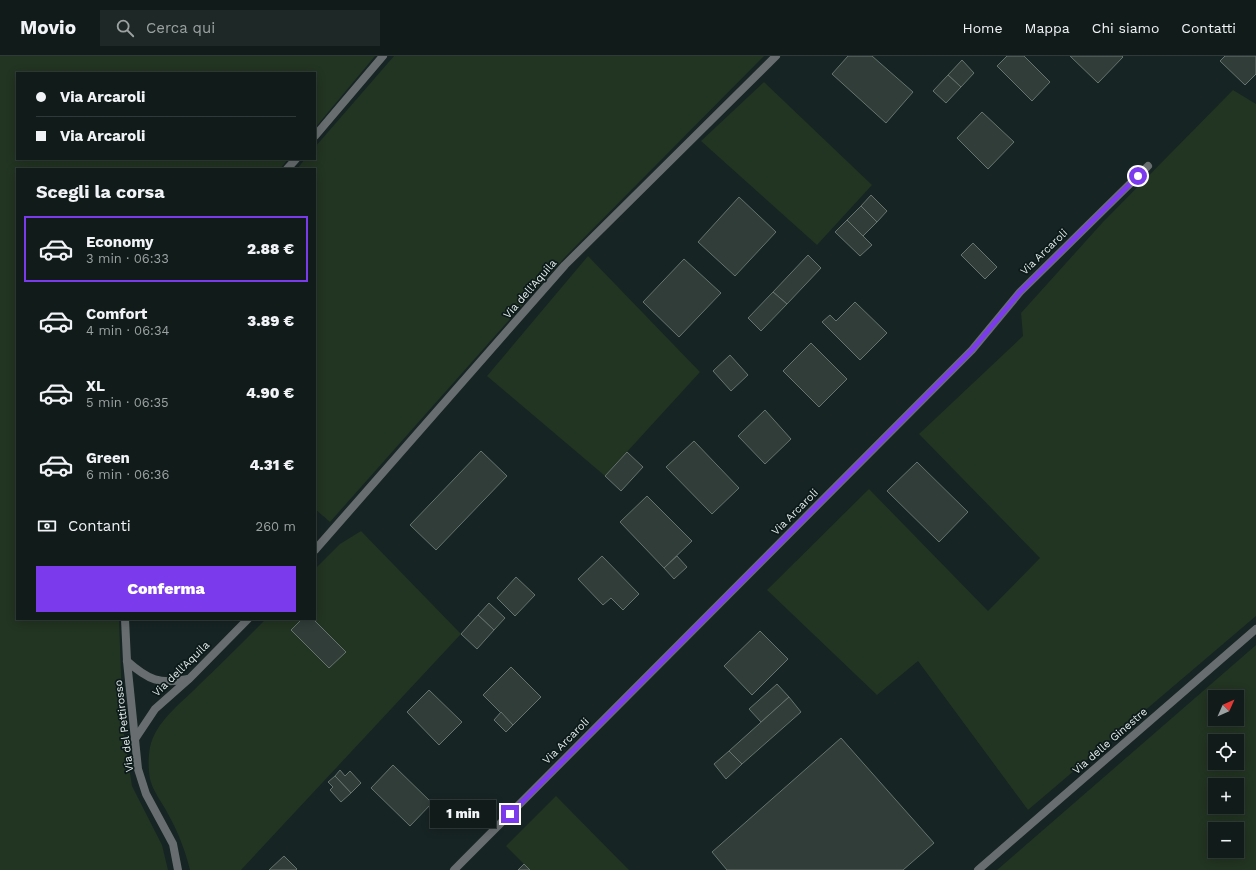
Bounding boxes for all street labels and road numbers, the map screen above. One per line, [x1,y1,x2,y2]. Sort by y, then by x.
street label: Via Arcaroli [1018,226,1070,278]
street label: Via dell'Aquila [501,257,559,321]
street label: Via Arcaroli [769,486,821,538]
street label: Via dell'Aquila [150,639,212,699]
street label: Via del Pettirosso [112,679,136,773]
street label: Via delle Ginestre [1070,705,1150,777]
street label: Via Arcaroli [540,715,592,767]

